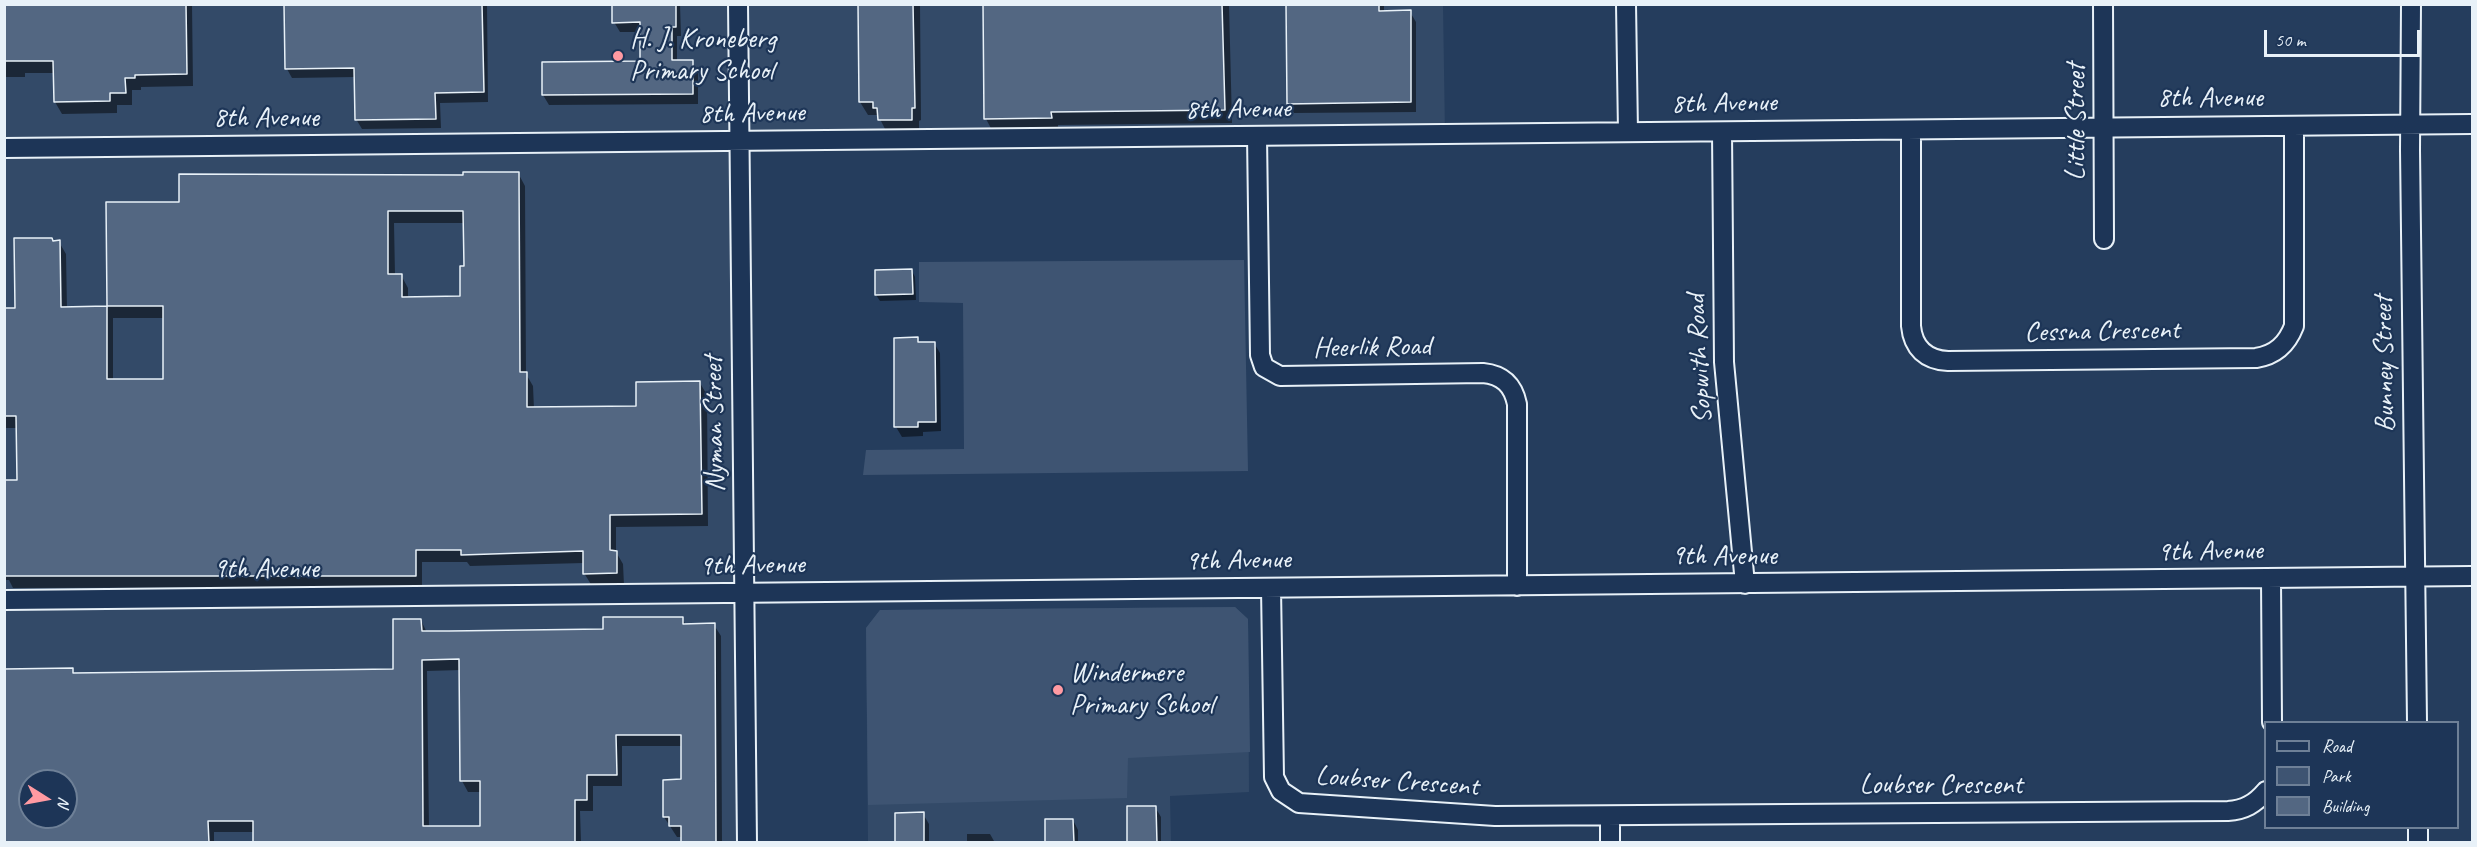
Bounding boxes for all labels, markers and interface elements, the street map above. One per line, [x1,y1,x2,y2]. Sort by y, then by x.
scale bar [2267,18,2423,56]
place label: H. J. Kroneberg Primary School [630,23,776,89]
text: 50 m [2275,29,2306,51]
marker: H. J. Kroneberg Primary School [611,49,625,63]
street label: Little Street [2060,63,2094,181]
street label: 8th Avenue [2157,82,2263,116]
street label: 8th Avenue [1671,86,1777,122]
street label: 8th Avenue [1185,92,1291,128]
street label: 8th Avenue [699,96,805,132]
street label: 8th Avenue [213,102,319,136]
street label: Sopwith Road [1680,294,1720,424]
street label: Bunney Street [2367,295,2403,433]
street label: Cessna Crescent [2024,314,2180,350]
street label: Heerlik Road [1313,330,1431,366]
street label: Nyman Street [697,356,733,492]
street label: 9th Avenue [2157,534,2263,570]
street label: 9th Avenue [1671,540,1777,574]
street label: 9th Avenue [1185,543,1291,579]
street label: 9th Avenue [699,548,805,584]
street label: 9th Avenue [213,553,319,587]
place label: Windermere Primary School [1070,657,1213,723]
marker: Windermere Primary School [1051,683,1065,697]
legend [2264,721,2459,829]
text: Road [2322,735,2352,757]
street label: Loubser Crescent [1314,760,1480,804]
text: Park [2322,765,2351,787]
north arrow [18,769,78,829]
street label: Loubser Crescent [1859,769,2023,803]
text: N [53,795,74,809]
text: Building [2322,795,2369,817]

